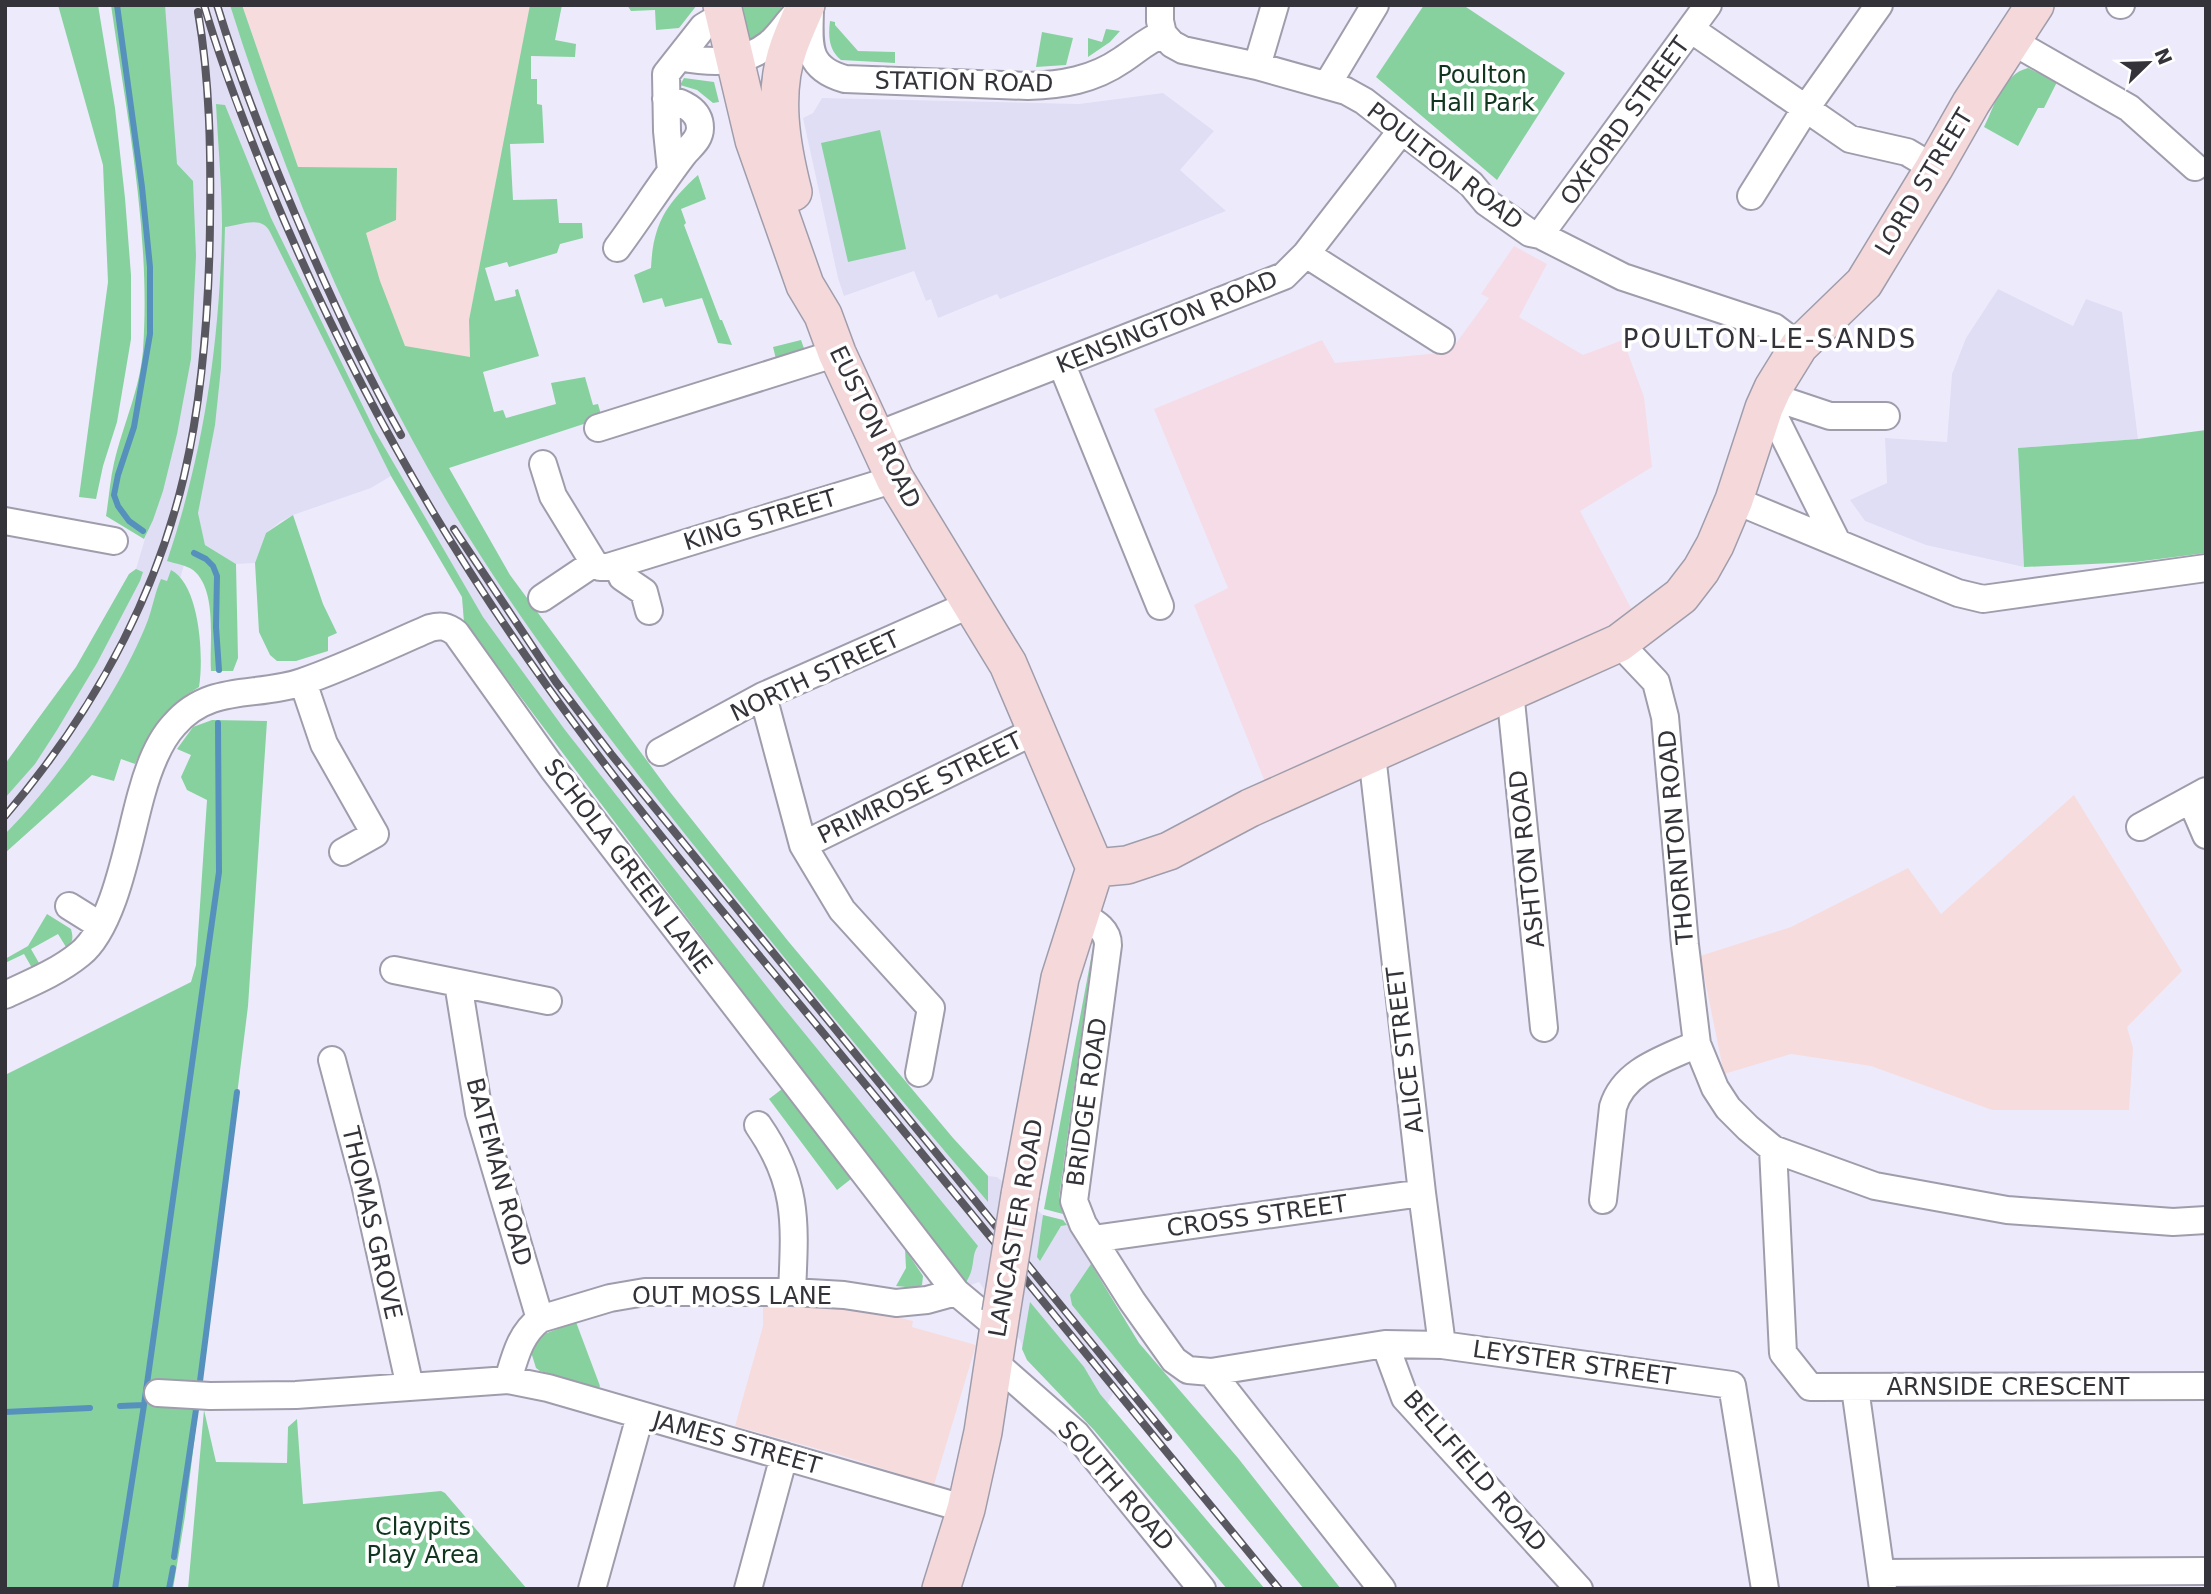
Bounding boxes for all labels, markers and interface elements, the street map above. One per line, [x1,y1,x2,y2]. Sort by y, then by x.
north arrow [2113,28,2183,98]
street label: OXFORD STREET [1555,31,1696,210]
text: N [2150,45,2177,68]
park label: Poulton Hall Park [1429,61,1535,117]
street label: STATION ROAD [874,66,1054,98]
street label: POULTON ROAD [1361,96,1529,236]
street label: LORD STREET [1869,103,1979,260]
street label: KENSINGTON ROAD [1052,265,1282,379]
district label: POULTON-LE-SANDS [1623,324,1917,354]
street label: EUSTON ROAD [824,341,926,513]
street label: KING STREET [680,483,840,557]
street label: NORTH STREET [726,624,904,727]
street label: PRIMROSE STREET [813,726,1027,850]
street label: THORNTON ROAD [1653,728,1699,947]
street label: SCHOLA GREEN LANE [538,753,718,979]
street label: ASHTON ROAD [1504,769,1550,949]
street label: ALICE STREET [1381,965,1429,1135]
street label: BRIDGE ROAD [1061,1016,1113,1188]
street label: BATEMAN ROAD [460,1075,538,1269]
street label: LANCASTER ROAD [983,1117,1049,1339]
street label: THOMAS GROVE [336,1123,408,1322]
street label: CROSS STREET [1165,1189,1349,1243]
street label: OUT MOSS LANE [632,1282,832,1310]
street label: LEYSTER STREET [1471,1335,1677,1391]
street label: ARNSIDE CRESCENT [1887,1373,2130,1401]
street label: BELLFIELD ROAD [1398,1385,1552,1557]
street label: JAMES STREET [648,1405,825,1480]
street label: SOUTH ROAD [1052,1416,1180,1556]
park label: Claypits Play Area [367,1513,479,1569]

